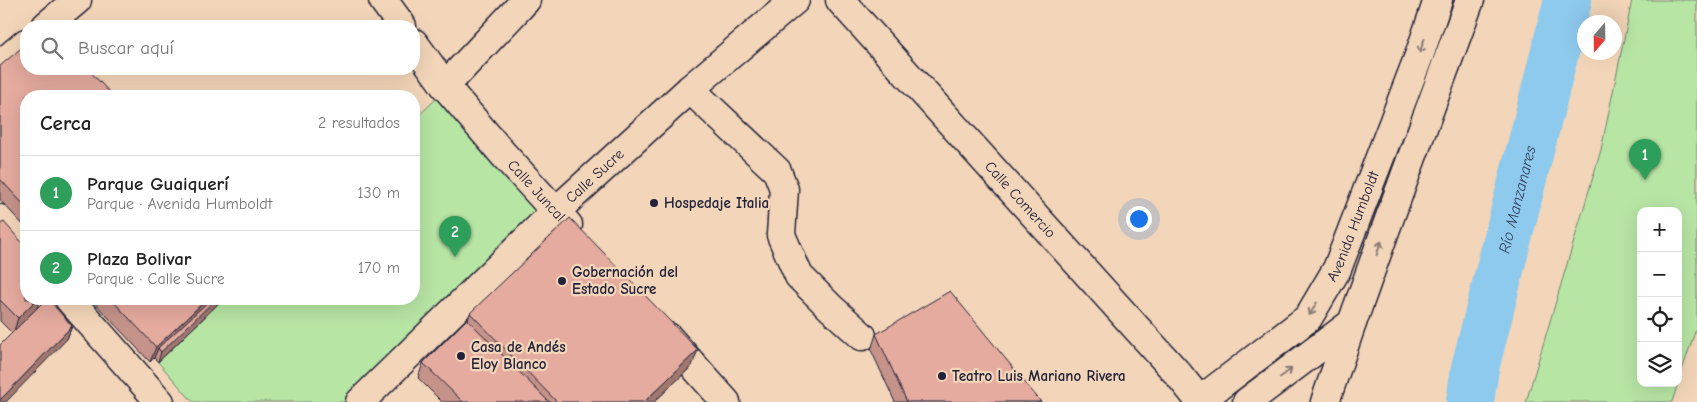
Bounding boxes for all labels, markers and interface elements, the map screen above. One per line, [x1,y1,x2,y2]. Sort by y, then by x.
north arrow [1577,15,1622,60]
search box [20,20,420,75]
icon: search [38,34,66,62]
text: Buscar aquí [78,37,174,59]
one-way arrow [1417,38,1426,53]
text: Cerca [40,111,91,135]
text: 2 resultados [318,114,400,132]
pin: 1 [1629,139,1661,180]
street label: Calle Sucre [562,144,628,207]
water label: Río Manzanares [1495,144,1540,255]
street label: Calle Juncal [504,156,569,225]
street label: Calle Comercio [981,157,1060,242]
street label: Avenida Humboldt [1323,168,1383,285]
text: Parque Guaiquerí [87,173,229,195]
text: 1 [53,184,59,202]
text: 130 m [357,184,400,202]
place label: Hospedaje Italia [664,194,769,212]
text: Parque · Avenida Humboldt [87,195,272,213]
marker: Hospedaje Italia [648,197,660,209]
your location [1126,206,1152,232]
map controls [1637,207,1682,387]
button: + [1637,207,1682,252]
pin: 2 [439,216,471,257]
one-way arrow [1375,240,1384,256]
text: Plaza Bolivar [87,248,191,270]
button: − [1637,252,1682,297]
text: 2 [52,259,60,277]
text: 170 m [358,259,400,277]
place label: Gobernación del Estado Sucre [572,263,678,298]
text: Parque · Calle Sucre [87,270,225,288]
marker: Gobernación del Estado Sucre [556,275,568,287]
button: locate [1637,297,1682,342]
one-way arrow [1308,301,1318,315]
place label: Casa de Andés Eloy Blanco [471,338,566,373]
button: layers [1637,342,1682,387]
marker: Casa de Andés Eloy Blanco [455,350,467,362]
place label: Teatro Luis Mariano Rivera [952,367,1126,385]
one-way arrow [1279,367,1292,378]
marker: Teatro Luis Mariano Rivera [936,370,948,382]

